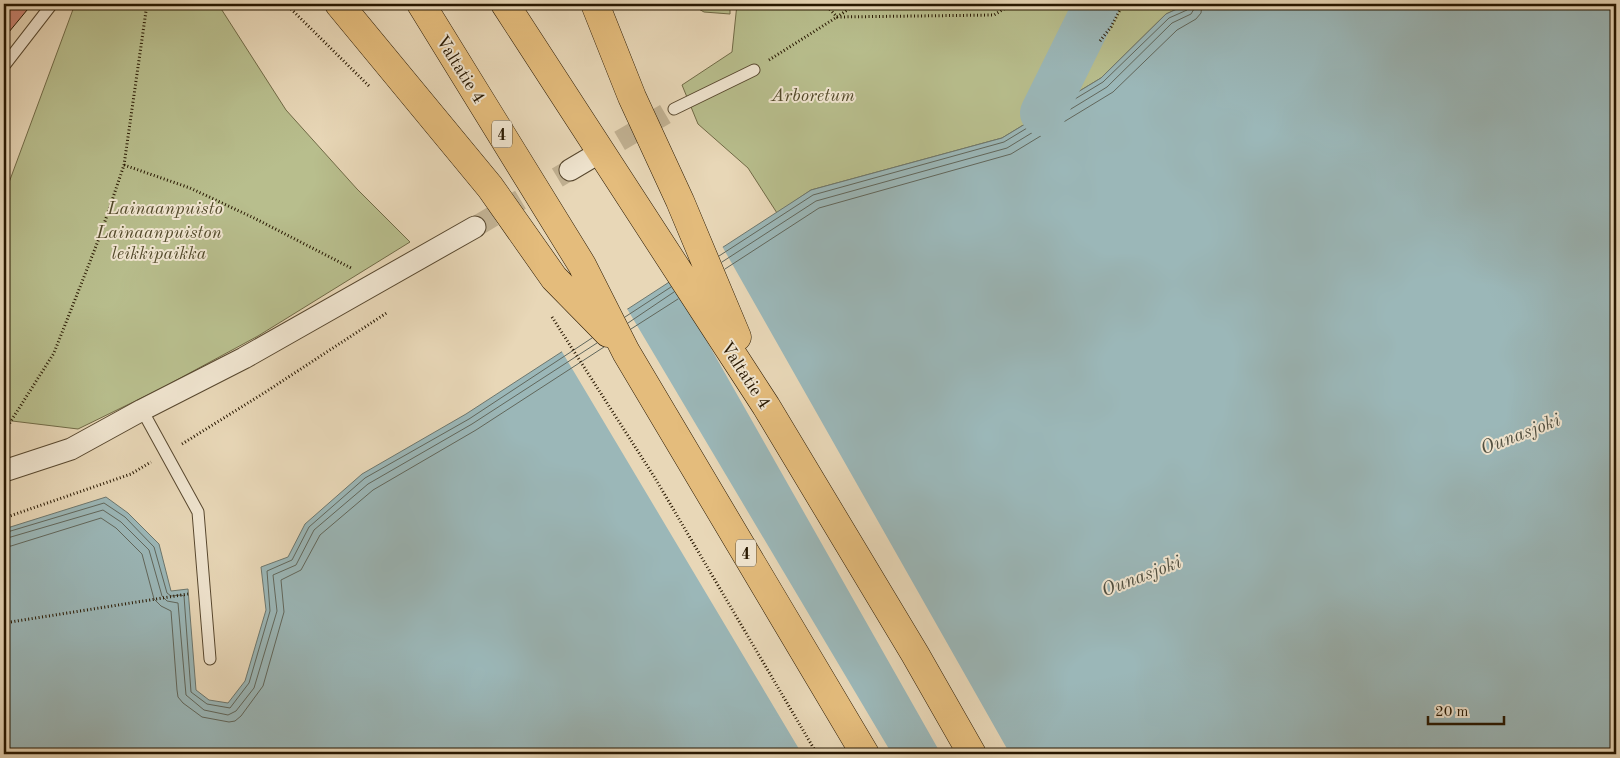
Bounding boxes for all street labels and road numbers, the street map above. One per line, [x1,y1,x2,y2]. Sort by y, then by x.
street label: Valtatie 4 [432,32,488,107]
road number: 4 [492,120,512,148]
street label: Valtatie 4 [717,339,773,412]
road number: 4 [736,540,756,566]

